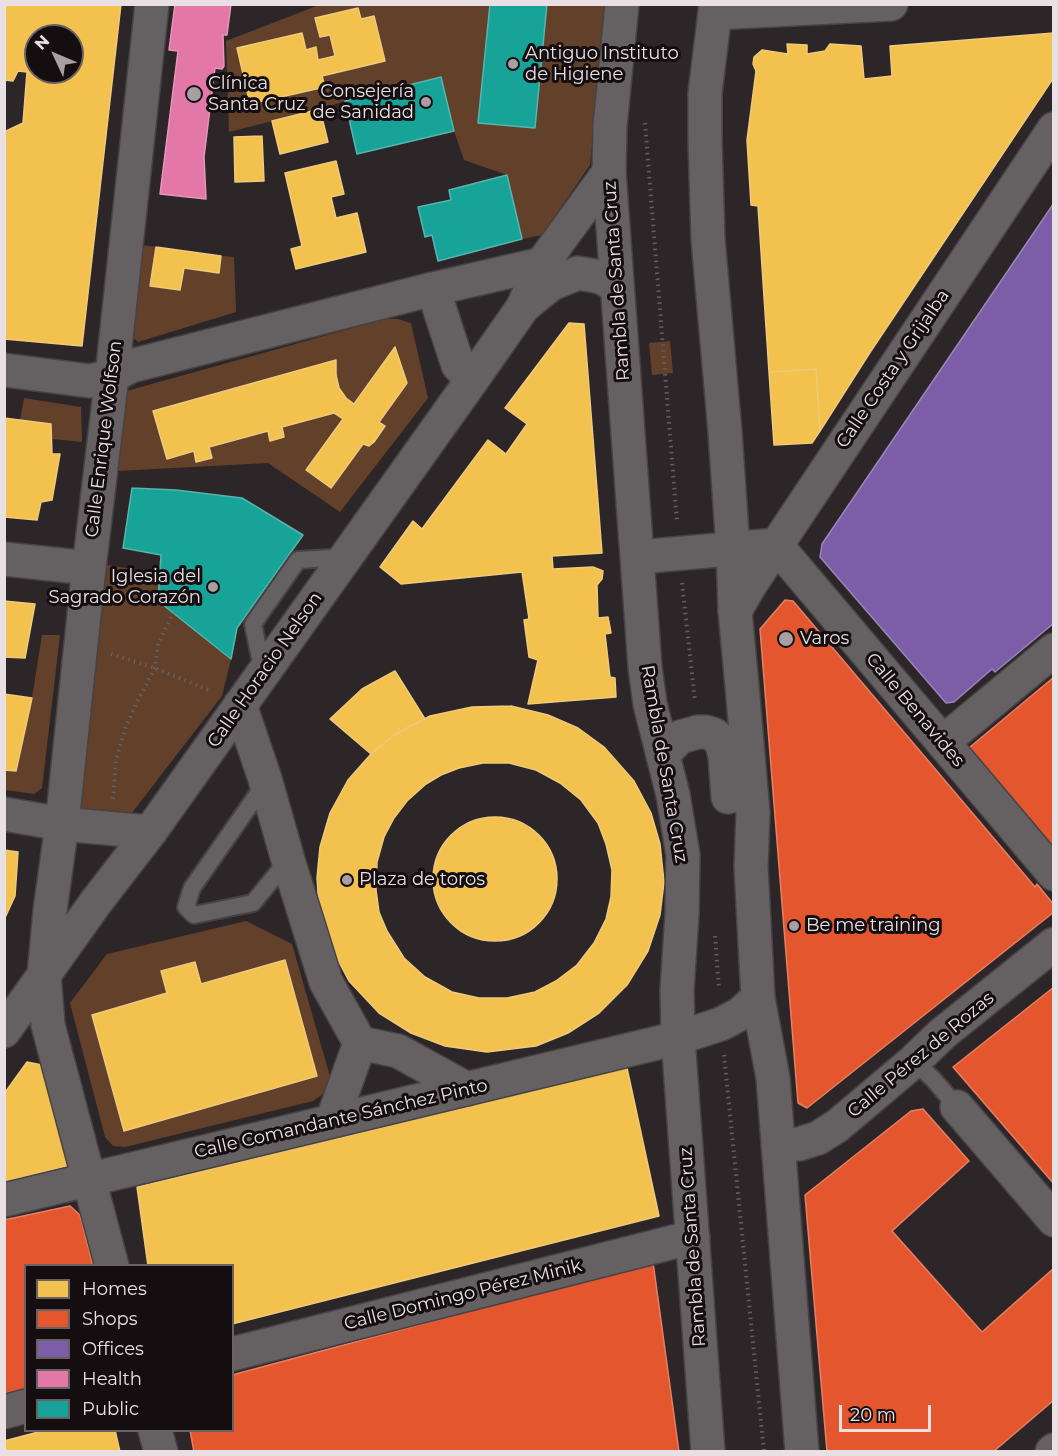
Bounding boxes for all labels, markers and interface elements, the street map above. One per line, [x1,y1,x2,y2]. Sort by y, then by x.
north arrow [24,24,84,84]
text: N [31,31,53,54]
place label: Antiguo Instituto de Higiene [525,43,679,86]
marker: Antiguo Instituto de Higiene [506,57,520,71]
place label: Clínica Santa Cruz [208,73,305,116]
place label: Consejería de Sanidad [312,81,414,124]
marker: Clínica Santa Cruz [185,85,203,103]
marker: Consejería de Sanidad [419,95,433,109]
street label: Rambla de Santa Cruz [599,180,635,382]
street label: Calle Costa y Grijalba [832,286,954,452]
street label: Calle Enrique Wolfson [81,339,127,539]
place label: Iglesia del Sagrado Corazón [48,566,201,608]
marker: Iglesia del Sagrado Corazón [206,580,220,594]
street label: Calle Horacio Nelson [203,588,327,752]
place label: Varos [800,628,849,650]
marker: Varos [777,630,795,648]
street label: Calle Benavides [861,649,969,771]
street label: Rambla de Santa Cruz [636,664,692,864]
place label: Plaza de toros [359,869,485,891]
marker: Plaza de toros [340,873,354,887]
place label: Be me training [806,915,941,937]
marker: Be me training [787,919,801,933]
street label: Calle Pérez de Rozas [843,987,999,1123]
street label: Calle Comandante Sánchez Pinto [192,1075,490,1163]
street label: Rambla de Santa Cruz [675,1146,711,1348]
street label: Calle Domingo Pérez Minik [342,1255,584,1335]
legend [24,1264,234,1432]
text: Homes [82,1278,147,1300]
text: Shops [82,1308,138,1330]
text: Offices [82,1338,144,1360]
text: Health [82,1368,142,1390]
scale bar [842,1393,934,1431]
text: Public [82,1398,139,1420]
text: 20 m [850,1404,896,1426]

